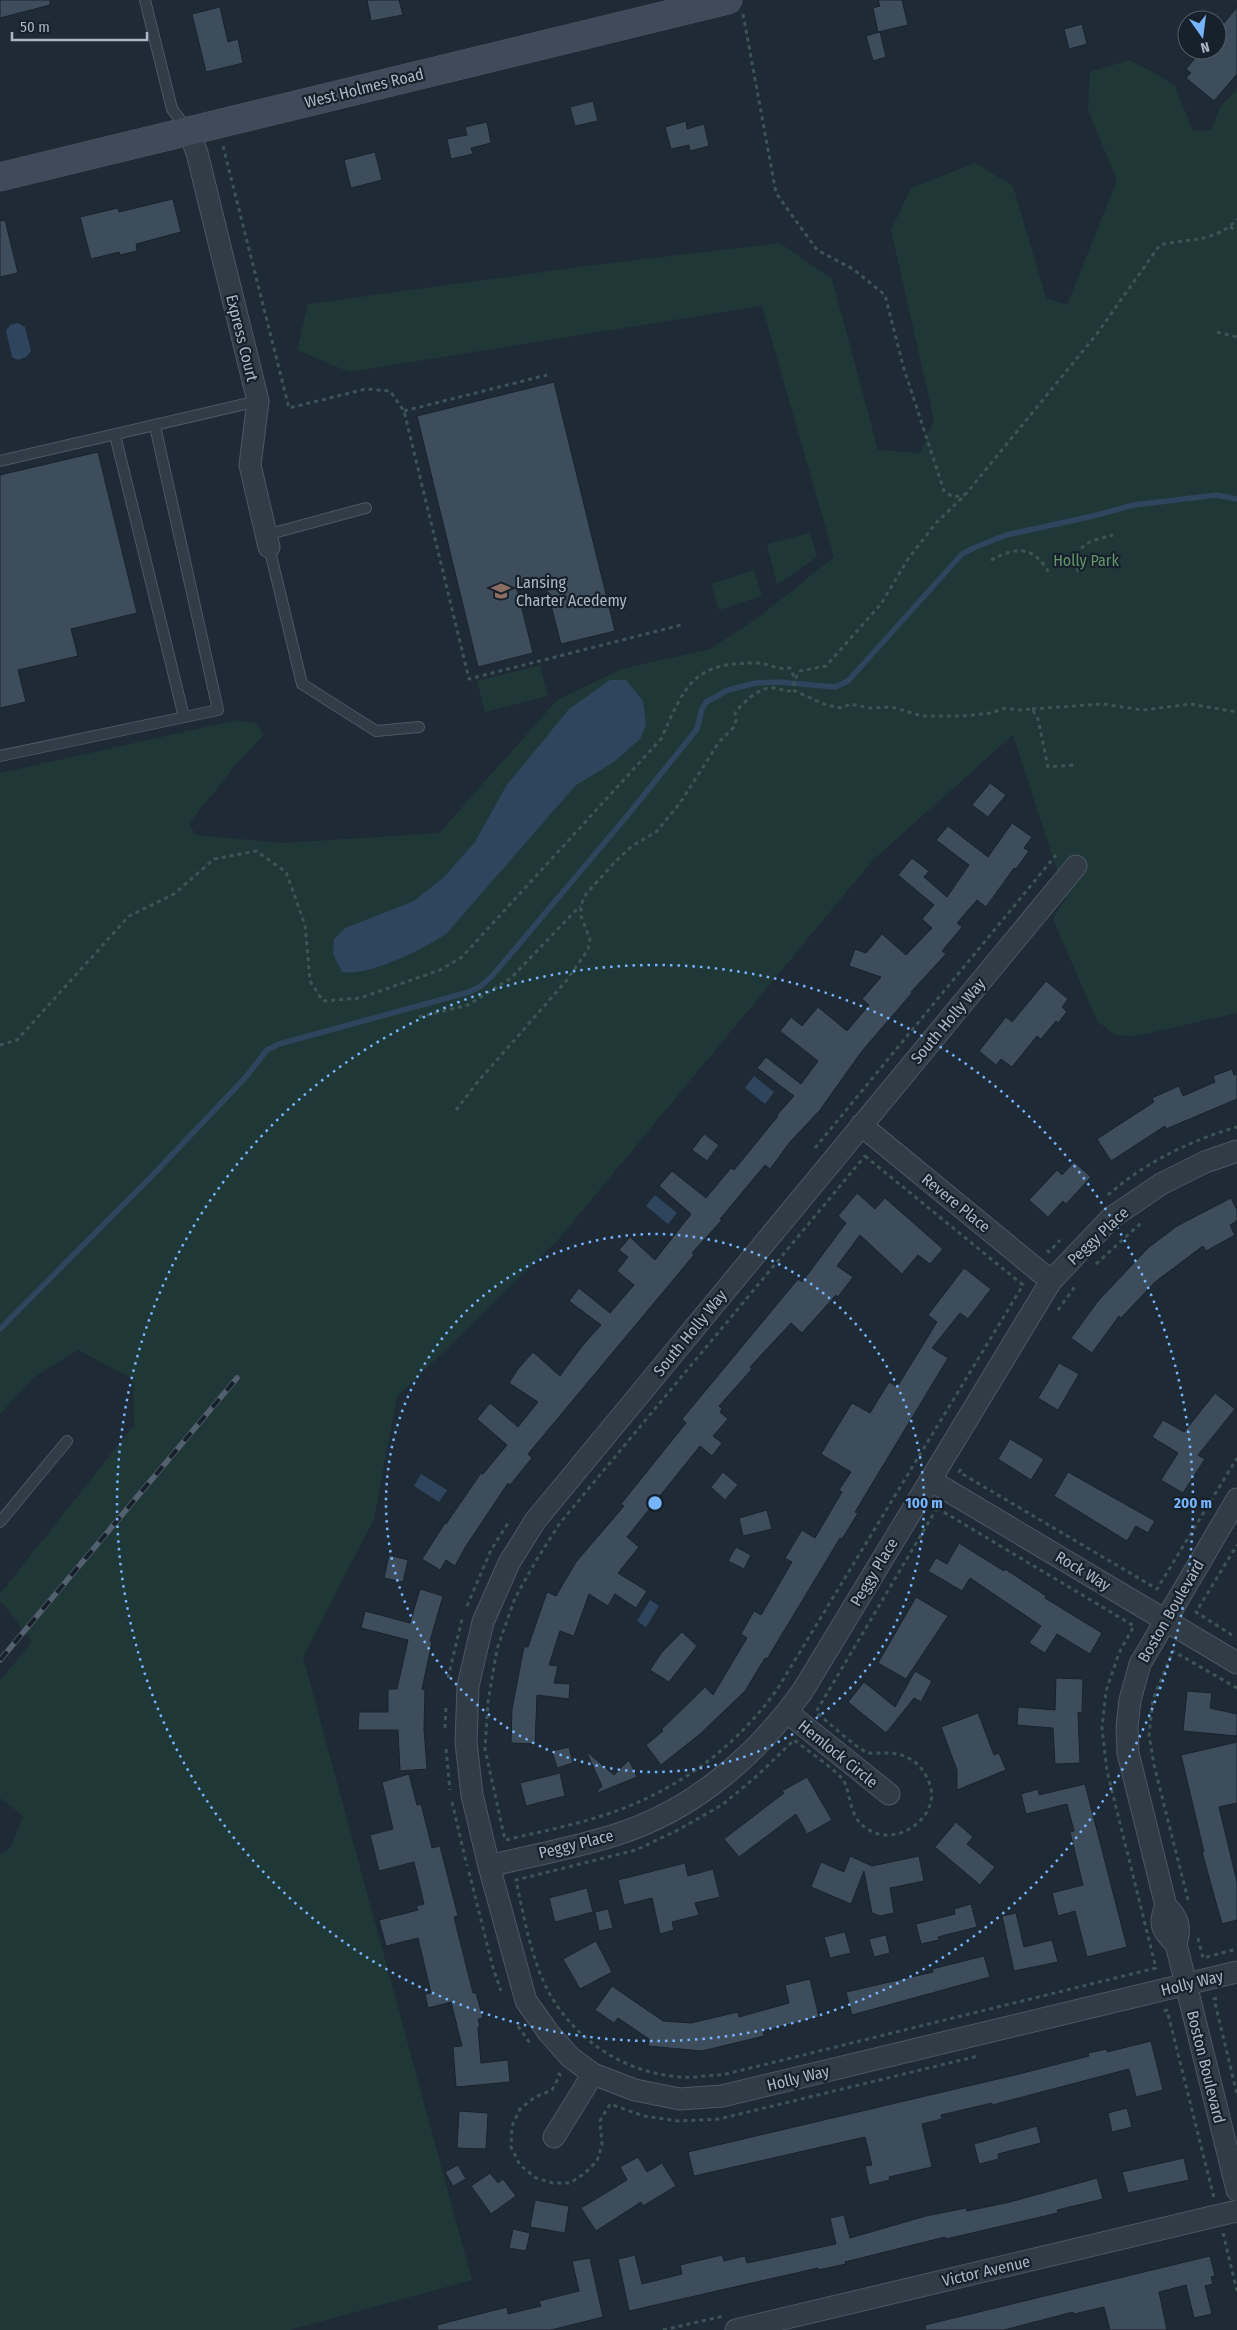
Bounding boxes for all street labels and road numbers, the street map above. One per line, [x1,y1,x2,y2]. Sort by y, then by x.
street label: West Holmes Road [303,64,425,112]
street label: Express Court [222,293,262,384]
street label: South Holly Way [907,974,990,1068]
street label: Revere Place [918,1170,994,1236]
street label: Peggy Place [1064,1203,1132,1269]
street label: South Holly Way [649,1285,731,1380]
street label: Peggy Place [846,1534,902,1610]
street label: Rock Way [1052,1547,1115,1595]
street label: Boston Boulevard [1134,1556,1208,1666]
street label: Hemlock Circle [794,1716,882,1792]
street label: Peggy Place [537,1826,615,1862]
street label: Holly Way [1159,1966,1226,2000]
street label: Boston Boulevard [1183,2009,1229,2125]
street label: Holly Way [765,2061,832,2095]
street label: Victor Avenue [940,2252,1032,2290]

